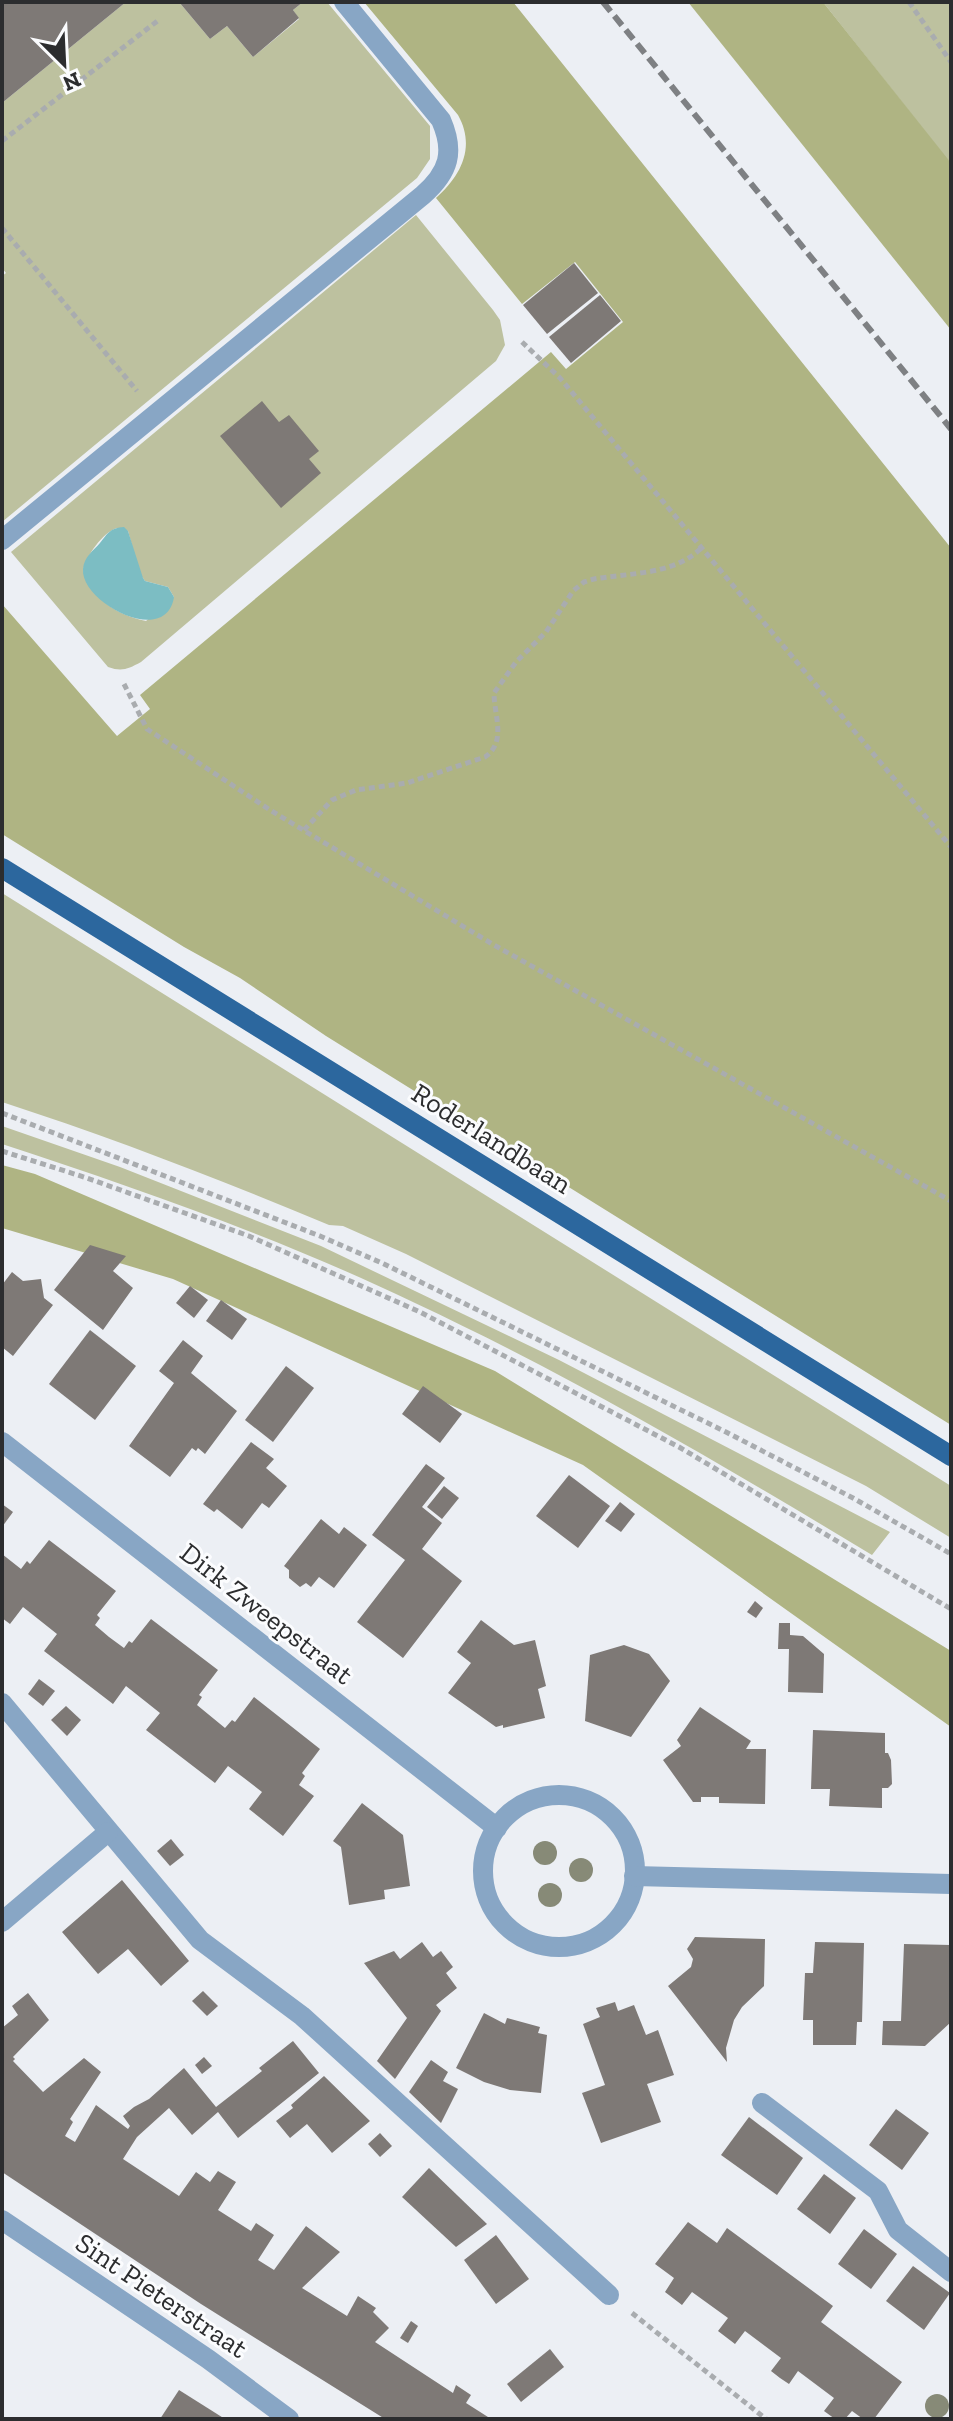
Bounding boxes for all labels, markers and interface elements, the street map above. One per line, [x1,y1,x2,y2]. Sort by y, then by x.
north arrow [24,24,104,104]
text: N [59,66,85,98]
street label: Roderlandbaan [406,1076,578,1201]
street label: Dirk Zweepstraat [174,1536,360,1691]
street label: Sint Pieterstraat [70,2226,254,2365]

